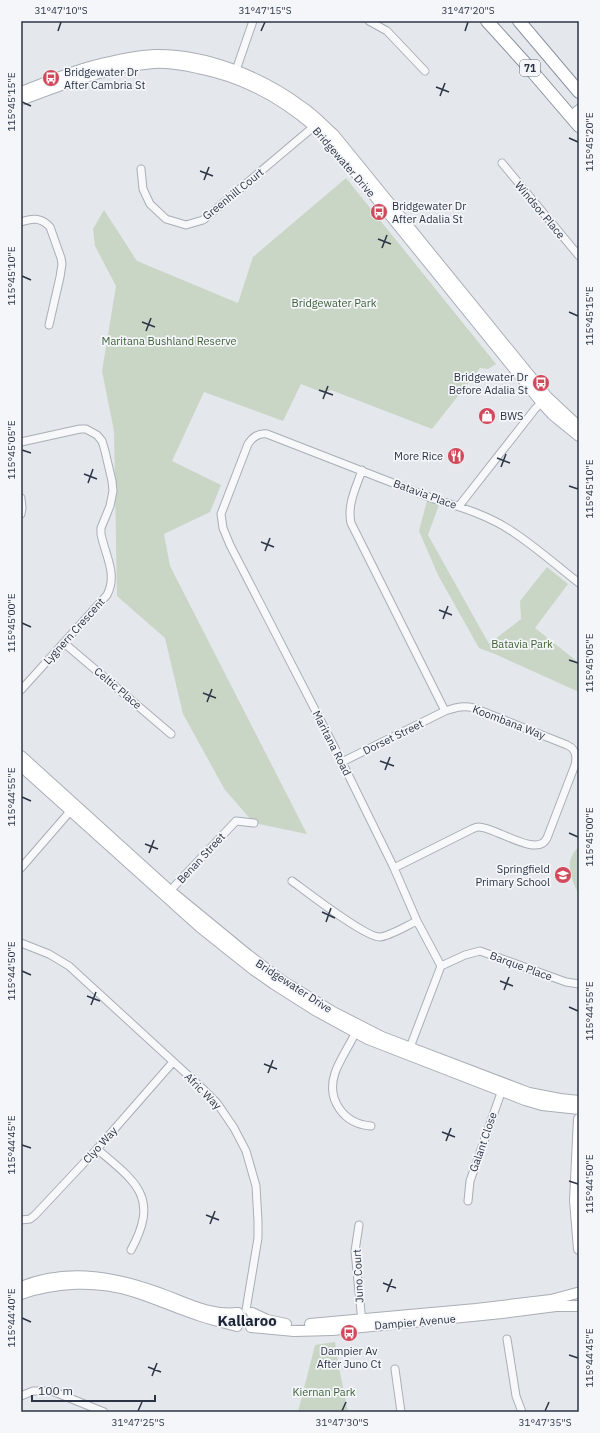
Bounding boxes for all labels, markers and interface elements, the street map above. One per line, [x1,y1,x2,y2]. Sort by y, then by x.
text: 31°47'10"S [34,4,88,17]
text: 31°47'15"S [238,4,292,17]
text: 31°47'20"S [441,4,495,17]
road number: 71 [520,60,540,76]
place label: Bridgewater Dr After Cambria St [64,65,145,92]
bus stop icon: Bridgewater Dr After Cambria St [41,68,61,88]
text: 115°45'15"E [5,72,18,132]
text: 115°45'20"E [583,112,596,172]
street label: Bridgewater Drive [310,124,378,200]
street label: Greenhill Court [200,165,267,223]
street label: Windsor Place [512,179,568,241]
place label: Bridgewater Dr After Adalia St [392,199,466,226]
bus stop icon: Bridgewater Dr After Adalia St [369,202,389,222]
text: 115°45'10"E [5,246,18,306]
text: 115°45'15"E [583,286,596,346]
park label: Bridgewater Park [291,296,377,310]
park label: Maritana Bushland Reserve [102,334,237,348]
place label: Bridgewater Dr Before Adalia St [449,370,528,397]
bus stop icon: Bridgewater Dr Before Adalia St [531,373,551,393]
shop icon: BWS [477,406,497,426]
place label: BWS [500,409,523,423]
text: 115°45'05"E [5,420,18,480]
restaurant icon: More Rice [446,446,466,466]
place label: More Rice [394,449,443,463]
text: 115°45'10"E [583,459,596,519]
street label: Batavia Place [391,476,459,512]
text: 115°45'00"E [5,593,18,653]
street label: Lygnern Crescent [40,595,108,667]
text: 115°45'05"E [583,633,596,693]
park label: Batavia Park [491,637,553,651]
street label: Celtic Place [91,664,145,712]
street label: Koombana Way [471,702,548,742]
street label: Maritana Road [310,708,354,778]
street label: Dorset Street [360,716,426,758]
text: 115°44'55"E [5,767,18,827]
text: 115°45'00"E [583,807,596,867]
street label: Benan Street [174,830,228,886]
place label: Springfield Primary School [475,862,550,889]
school or university icon: Springfield Primary School [553,865,573,885]
text: 115°44'50"E [5,941,18,1001]
street label: Barque Place [488,948,554,984]
street label: Bridgewater Drive [253,956,335,1016]
text: 115°44'55"E [583,981,596,1041]
street label: Afric Way [182,1070,225,1113]
street label: Galant Close [466,1110,500,1174]
text: 115°44'45"E [5,1115,18,1175]
street label: Clyo Way [80,1123,121,1166]
text: 115°44'50"E [583,1154,596,1214]
street label: Juno Court [350,1249,366,1303]
text: 115°44'40"E [5,1288,18,1348]
district label: Kallaroo [217,1311,277,1330]
street label: Dampier Avenue [374,1311,456,1333]
bus stop icon: Dampier Av After Juno Ct [339,1323,359,1343]
text: 115°44'45"E [583,1328,596,1388]
place label: Dampier Av After Juno Ct [317,1344,381,1371]
scale bar [32,1377,155,1403]
text: 100 m [38,1383,73,1398]
park label: Kiernan Park [292,1385,356,1399]
text: 31°47'25"S [111,1416,165,1429]
text: 31°47'30"S [315,1416,369,1429]
text: 31°47'35"S [518,1416,572,1429]

